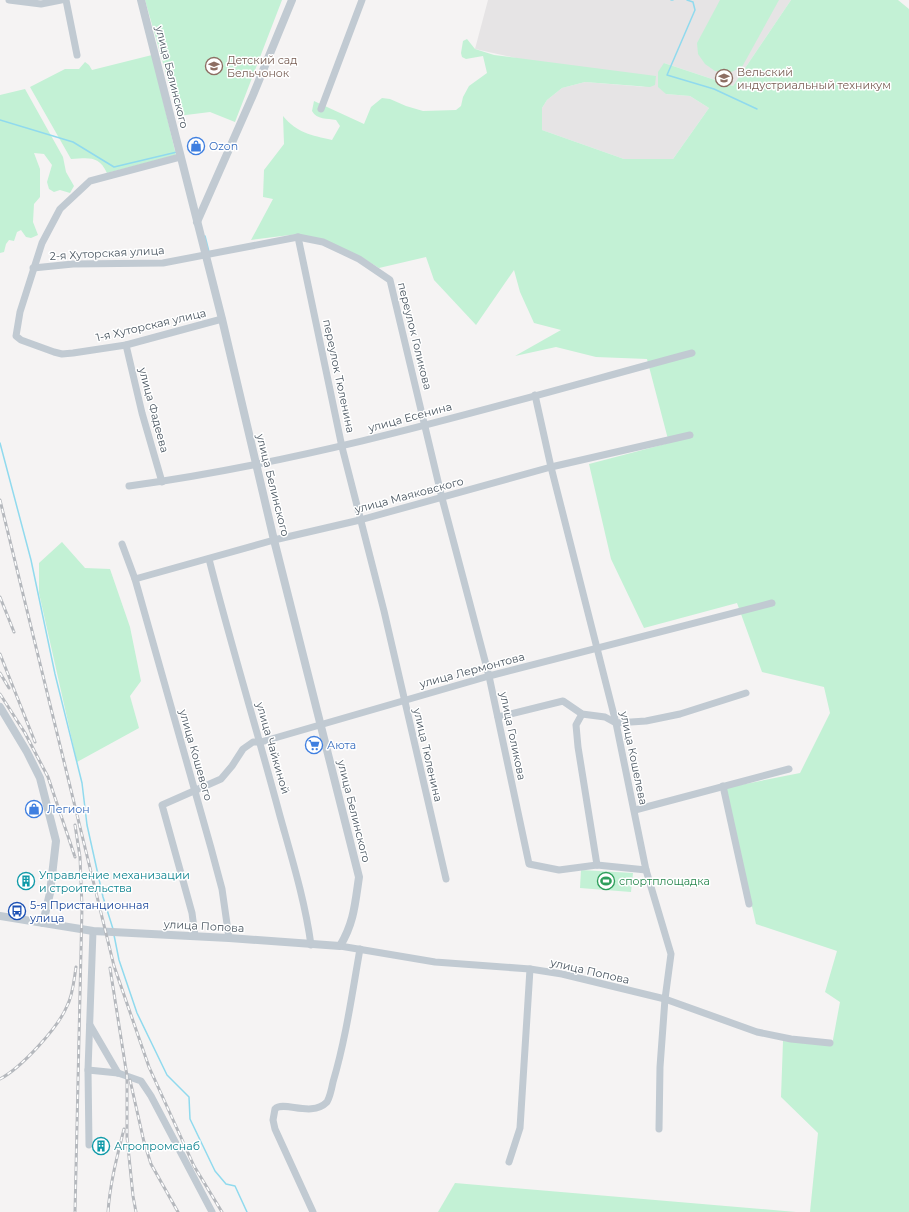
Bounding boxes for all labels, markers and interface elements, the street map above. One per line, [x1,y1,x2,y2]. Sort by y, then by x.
street label: улица Белинского [152,23,192,130]
place label: Детский сад Бельчонок [227,53,297,80]
school or university icon: Детский сад Бельчонок [204,56,224,76]
place label: Вельский индустриальный техникум [737,65,891,92]
school or university icon: Вельский индустриальный техникум [714,68,734,88]
shop icon: Ozon [186,136,206,156]
place label: Ozon [209,139,238,153]
street label: 2-я Хуторская улица [49,243,165,263]
street label: переулок Голикова [395,281,435,391]
street label: 1-я Хуторская улица [94,305,208,345]
street label: переулок Тюленина [320,318,358,434]
street label: улица Фадеева [136,365,172,454]
street label: улица Есенина [366,399,453,435]
street label: улица Белинского [253,431,293,538]
street label: улица Маяковского [352,474,465,517]
street label: улица Лермонтова [417,649,526,691]
street label: улица Голикова [497,690,529,781]
street label: улица Чайкиной [253,699,293,796]
street label: улица Тюленина [410,706,446,803]
street label: улица Кошевого [176,707,216,802]
street label: улица Кошелева [617,709,651,806]
supermarket icon: Аюта [304,735,324,755]
place label: Аюта [327,738,356,752]
street label: улица Белинского [334,757,374,864]
shop icon: Легион [24,799,44,819]
place label: Легион [47,802,90,816]
place label: Управление механизации и строительства [39,868,190,895]
building icon: Управление механизации и строительства [16,871,36,891]
sports icon: спортплощадка [596,871,616,891]
place label: спортплощадка [619,874,710,888]
place label: 5-я Пристанционная улица [29,898,149,925]
bus stop icon: 5-я Пристанционная улица [7,901,27,921]
street label: улица Попова [162,917,245,935]
street label: улица Попова [548,955,631,987]
building icon: Агропромснаб [91,1136,111,1156]
place label: Агропромснаб [114,1139,200,1153]

